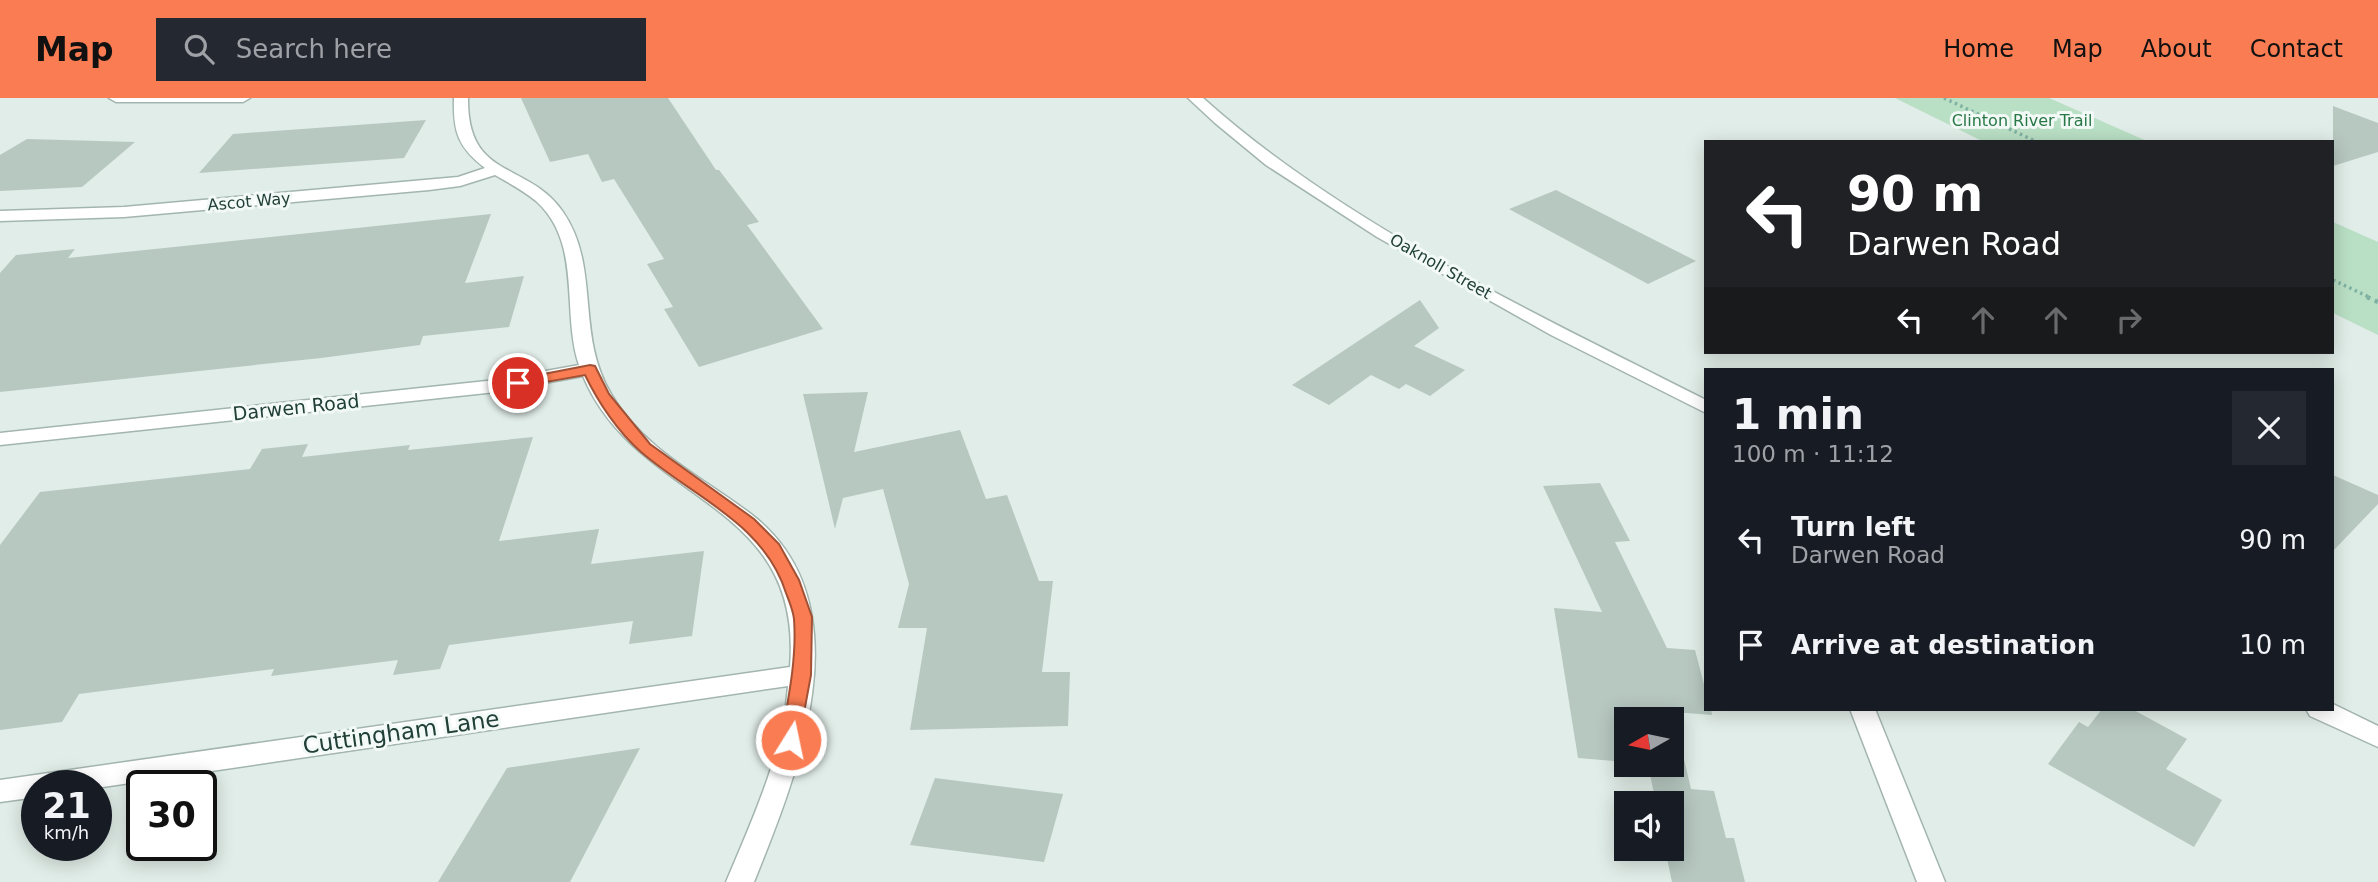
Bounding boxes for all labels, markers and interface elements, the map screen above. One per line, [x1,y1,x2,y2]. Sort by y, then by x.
search box [156,18,646,81]
text: Map [35,30,114,69]
icon: search [180,30,218,68]
text: Search here [236,34,392,64]
text: Home [1943,35,2014,63]
text: Map [2052,35,2103,63]
text: About [2141,35,2212,63]
text: Contact [2250,35,2343,63]
park label: Clinton River Trail [1952,111,2092,130]
text: 90 m [1847,166,1983,223]
icon: left [1732,168,1823,259]
street label: Ascot Way [207,188,291,215]
text: Darwen Road [1847,225,2061,263]
street label: Oaknoll Street [1387,230,1495,303]
icon: left [1891,301,1929,339]
icon: ahead [1964,301,2002,339]
icon: ahead [2037,301,2075,339]
icon: right [2110,301,2148,339]
pin [488,353,548,413]
icon: arrive [499,364,537,402]
street label: Darwen Road [232,389,360,425]
text: 1 min [1732,390,1864,439]
button: close [2232,391,2306,465]
text: 100 m · 11:12 [1732,441,1894,467]
text: Turn left [1791,512,1915,542]
icon: left [1732,521,1770,559]
text: 90 m [2239,525,2306,555]
text: Darwen Road [1791,542,1945,568]
icon: arrive [1732,626,1770,664]
text: Arrive at destination [1791,630,2095,660]
text: 10 m [2239,630,2306,660]
position arrow [754,703,828,777]
street label: Cuttingham Lane [301,705,501,759]
north arrow [1614,707,1684,777]
map controls [1614,707,1684,861]
speed limit sign: 30 [126,770,217,861]
text: 21 [42,786,91,826]
button: sound [1614,791,1684,861]
text: km/h [44,822,89,843]

